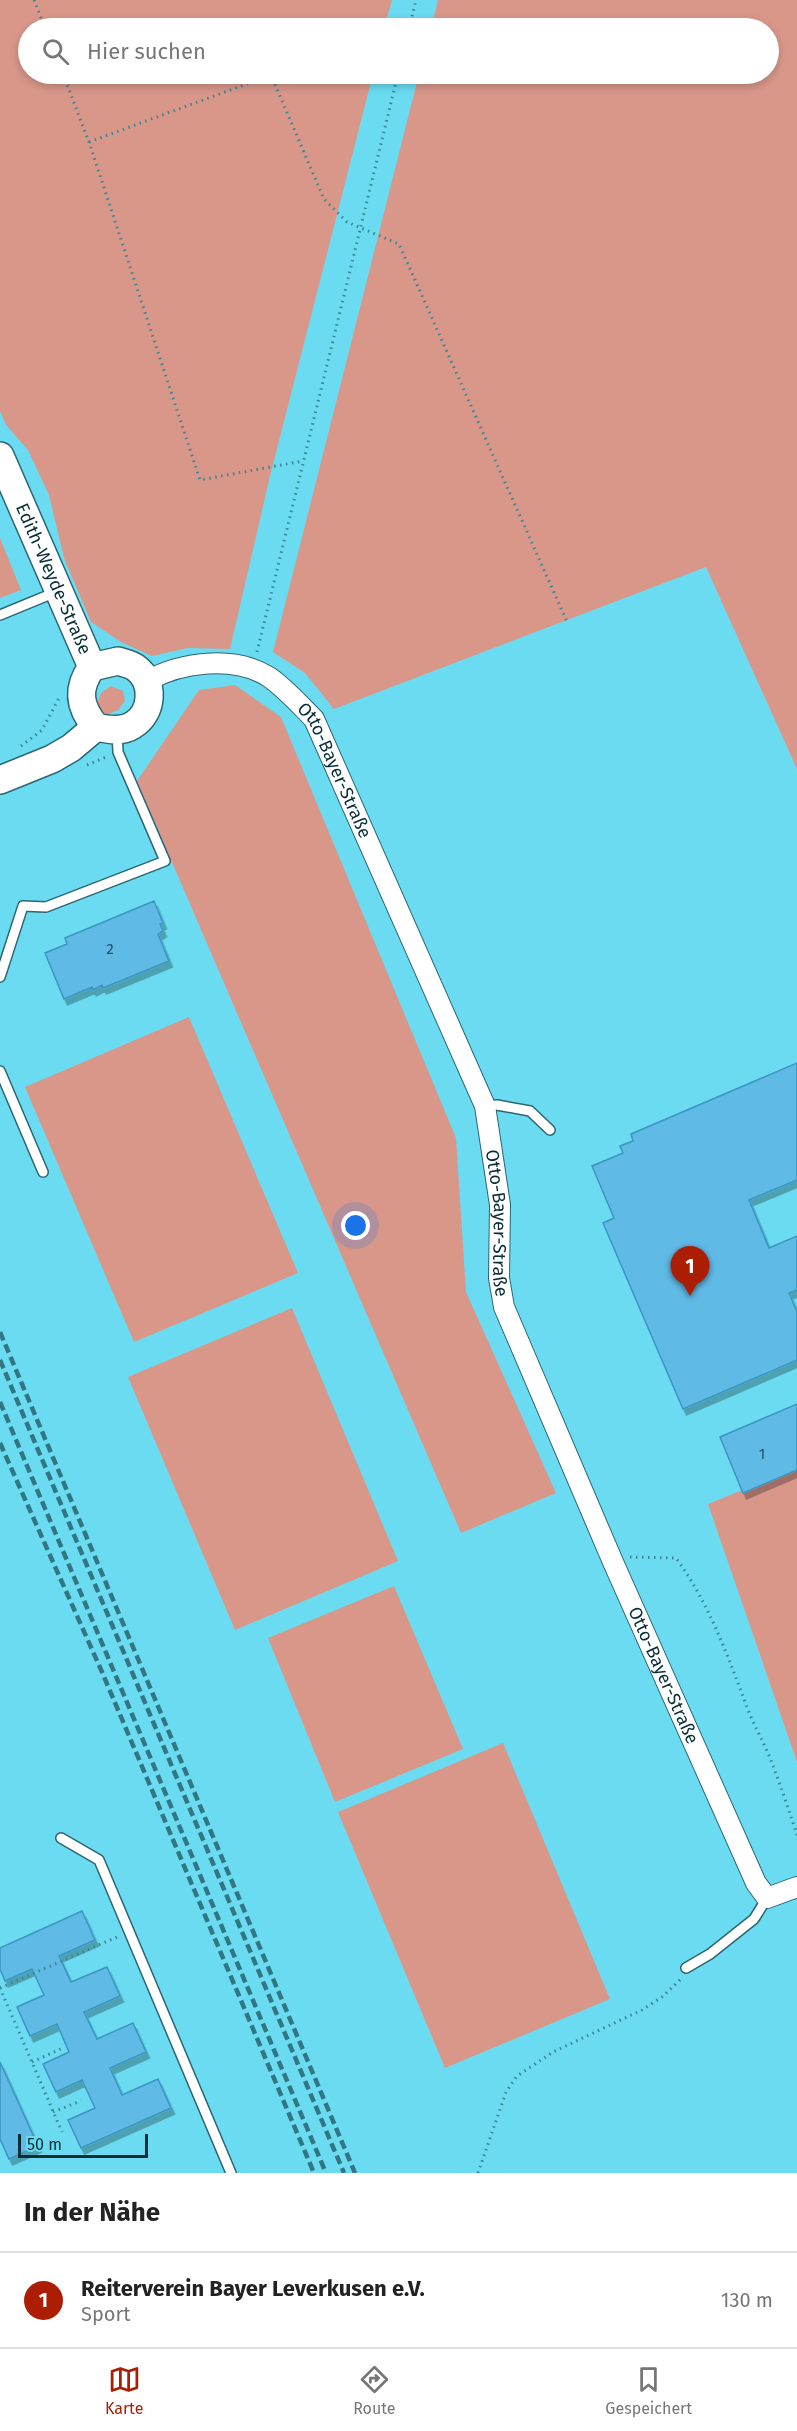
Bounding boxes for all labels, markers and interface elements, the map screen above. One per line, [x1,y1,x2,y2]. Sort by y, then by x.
search box [18,18,779,84]
icon: search [39,35,72,68]
text: Hier suchen [87,38,206,65]
street label: Edith-Weyde-Straße [11,500,96,658]
street label: Otto-Bayer-Straße [293,698,376,841]
house number: 2 [106,940,114,958]
street label: Otto-Bayer-Straße [481,1148,513,1298]
your location [341,1211,370,1240]
pin: 1 [670,1246,710,1296]
house number: 1 [759,1445,765,1463]
street label: Otto-Bayer-Straße [623,1603,704,1747]
scale bar [18,2131,148,2158]
text: 50 m [27,2135,62,2154]
text: In der Nähe [24,2197,160,2228]
text: Reiterverein Bayer Leverkusen e.V. [81,2275,425,2302]
text: 1 [39,2288,48,2312]
text: 130 m [721,2288,773,2312]
text: Sport [81,2302,130,2326]
tab: Karte [105,2363,143,2418]
tab: Route [353,2363,396,2418]
tab: Gespeichert [605,2363,692,2418]

